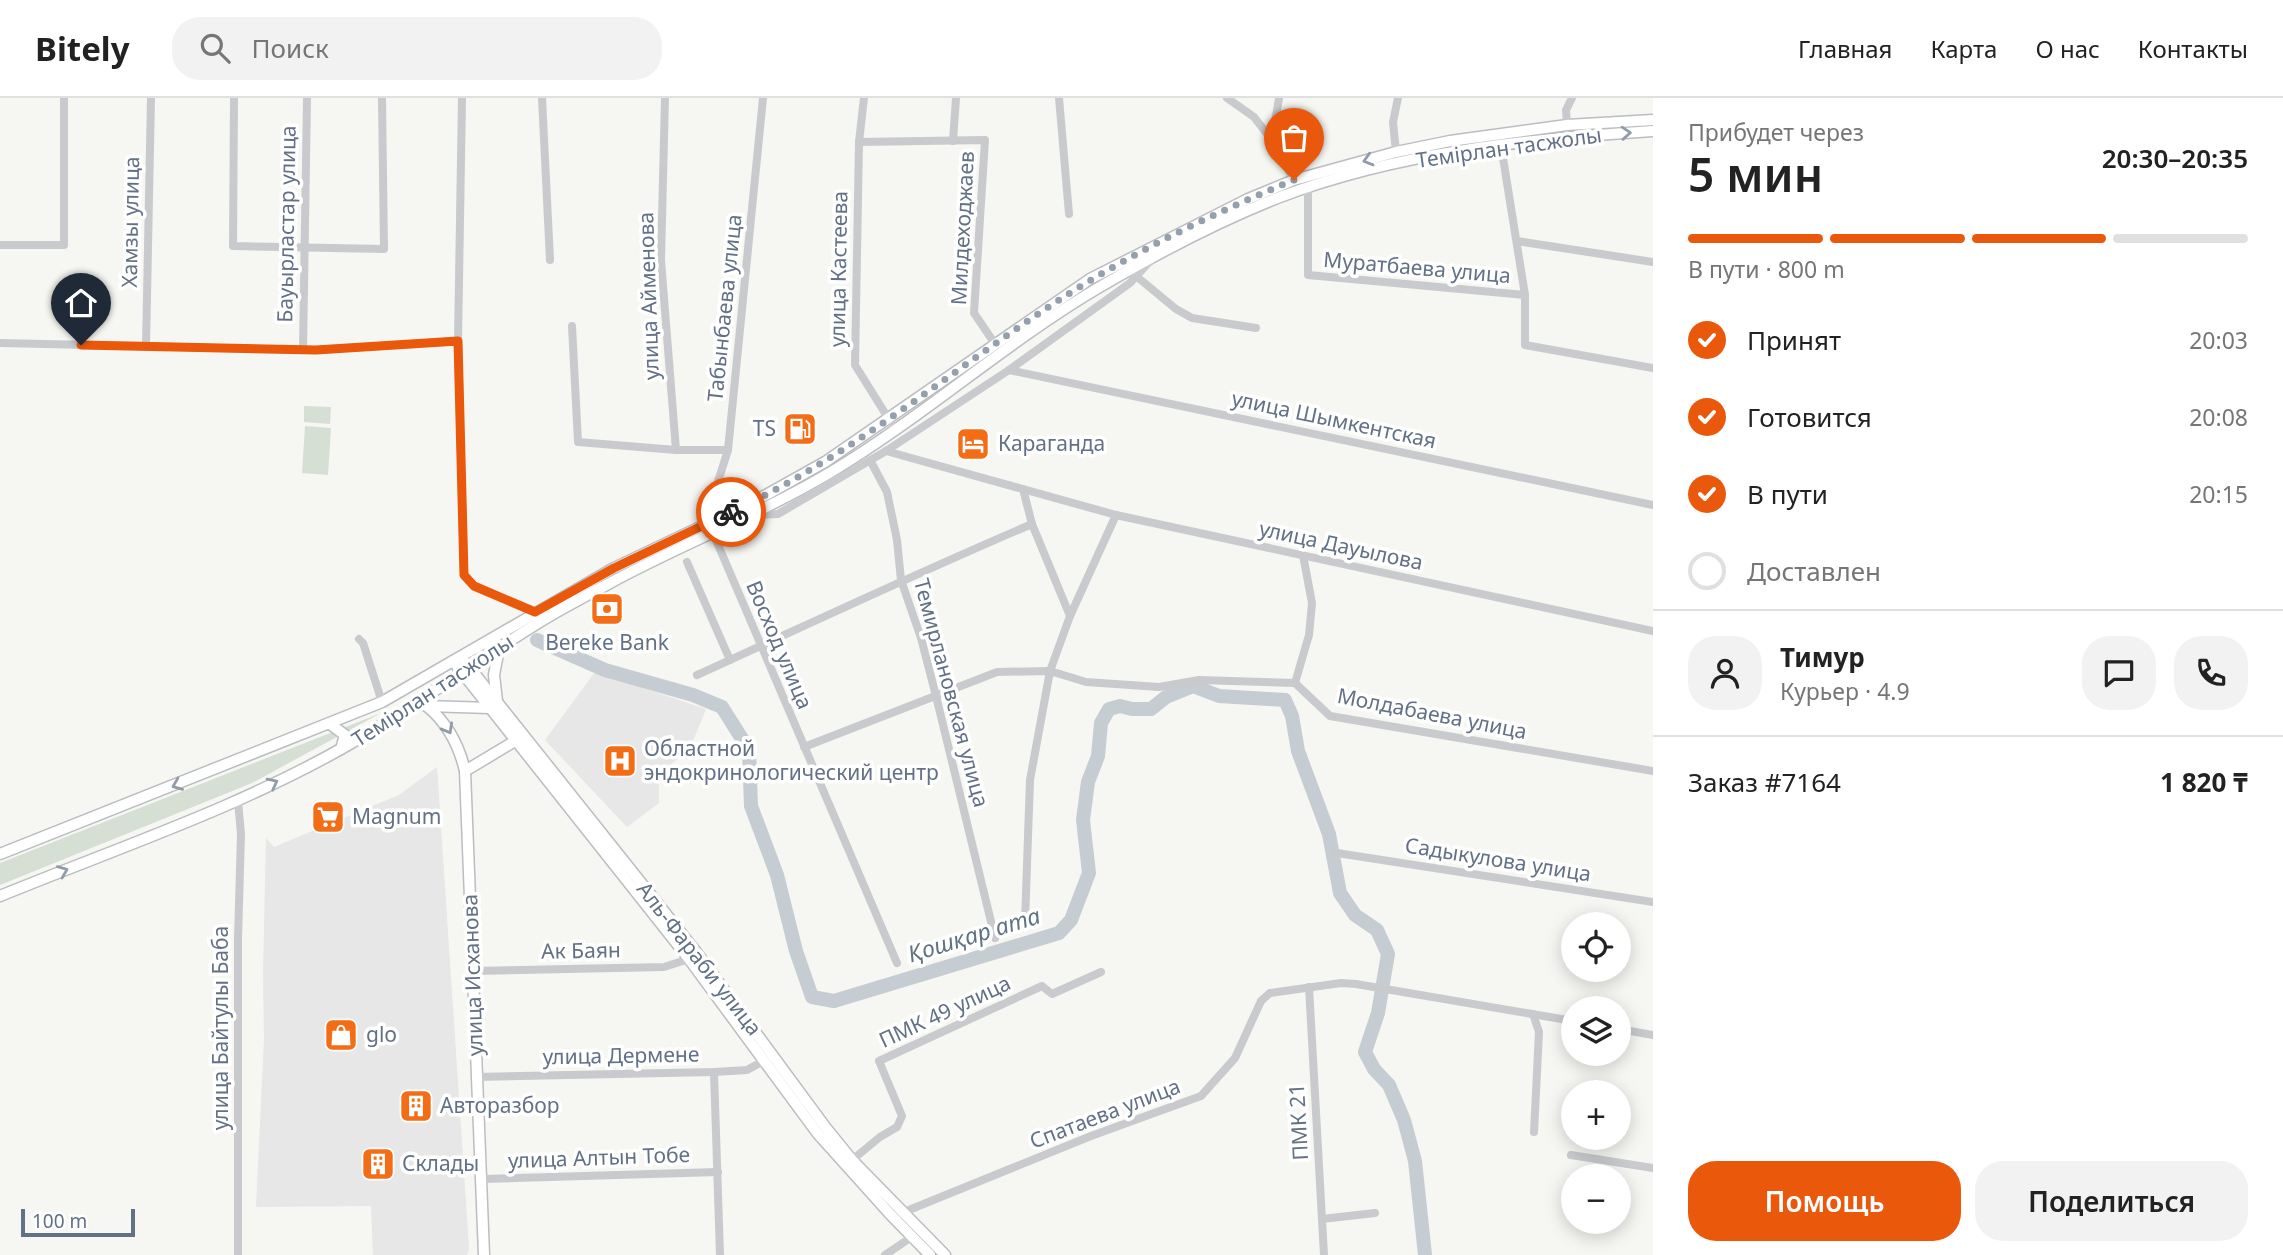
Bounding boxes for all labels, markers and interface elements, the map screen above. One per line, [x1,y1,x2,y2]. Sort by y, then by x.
search box [172,17,662,80]
text: Bitely [35,26,130,71]
icon: search [196,29,234,67]
text: Поиск [252,30,329,66]
text: Главная [1798,32,1892,65]
text: Карта [1930,32,1997,65]
text: О нас [2035,32,2100,65]
text: Контакты [2138,32,2248,65]
pin [1264,108,1324,180]
text: Прибудет через [1688,116,1864,148]
icon: bag [1275,119,1313,157]
street label: Темірлан тасжолы [1414,120,1603,174]
street label: Бауырластар улица [270,125,302,323]
one-way arrow [1621,126,1632,141]
text: 20:30–20:35 [2102,140,2248,176]
text: 5 мин [1688,143,1823,205]
street label: Милдеходжаев [944,150,980,306]
one-way arrow [1362,151,1374,166]
street label: Хамзы улица [115,156,145,288]
street label: улица Кастеева [823,191,853,347]
street label: улица Айменова [631,212,665,380]
street label: Табынбаева улица [700,213,748,403]
street label: Муратбаева улица [1322,245,1512,289]
text: В пути · 800 m [1688,253,1845,285]
pin [51,273,111,345]
icon: home [62,284,100,322]
icon: check [1688,321,1726,359]
text: Принят [1747,322,1841,358]
text: 20:03 [2189,324,2248,356]
street label: улица Шымкентская [1229,384,1439,454]
icon: check [1688,398,1726,436]
text: Готовится [1747,399,1872,435]
text: 20:08 [2189,401,2248,433]
fuel station icon: TS [781,410,819,448]
place label: TS [753,414,776,442]
hotel icon: Караганда [954,425,992,463]
place label: Караганда [998,429,1105,457]
icon: check [1688,475,1726,513]
text: В пути [1747,476,1828,512]
courier [696,477,766,547]
text: 20:15 [2189,478,2248,510]
icon: bike [712,493,750,531]
street label: улица Дауылова [1257,514,1426,576]
text: Доставлен [1747,553,1881,589]
street label: Темирлановская улица [908,575,996,810]
street label: Восход улица [740,576,820,713]
bank icon: Bereke Bank [588,590,626,628]
street label: Темірлан тасжолы [346,627,519,753]
place label: Bereke Bank [545,628,670,656]
button: person [1688,636,1762,710]
button: chat [2082,636,2156,710]
button: phone [2174,636,2248,710]
text: Тимур [1780,639,1865,675]
text: Курьер · 4.9 [1780,675,1910,707]
street label: Молдабаева улица [1335,681,1529,745]
one-way arrow [440,722,453,735]
place label: Областной эндокринологический центр [644,734,939,786]
hospital icon: Областной эндокринологический центр [601,742,639,780]
text: Заказ #7164 [1688,764,1841,800]
text: 1 820 ₸ [2160,764,2248,800]
one-way arrow [171,776,183,790]
one-way arrow [266,778,278,792]
supermarket icon: Magnum [309,798,347,836]
place label: Magnum [352,802,441,830]
street label: Садыкулова улица [1403,830,1593,888]
one-way arrow [57,865,69,879]
street label: Аль-Фараби улица [631,876,769,1041]
street label: улица Исханова [455,894,489,1057]
water label: Қошқар ата [903,899,1044,969]
map controls [1561,912,1631,1234]
button: locate [1561,912,1631,982]
street label: улица Байтулы Баба [206,926,234,1130]
street label: Ак Баян [541,935,621,965]
street label: ПМК 49 улица [874,968,1015,1054]
button: layers [1561,996,1631,1066]
shop icon: glo [322,1016,360,1054]
place label: glo [366,1020,397,1048]
street label: улица Дермене [542,1040,700,1070]
street label: Спатаева улица [1025,1071,1184,1155]
button: + [1561,1080,1631,1150]
street label: ПМК 21 [1282,1083,1314,1161]
building icon: Авторазбор [397,1087,435,1125]
place label: Авторазбор [440,1091,560,1119]
street label: улица Алтын Тобе [507,1140,690,1174]
building icon: Склады [359,1145,397,1183]
place label: Склады [402,1149,479,1177]
button: Помощь [1688,1161,1961,1241]
button: Поделиться [1975,1161,2248,1241]
button: − [1561,1164,1631,1234]
scale bar [21,1206,135,1238]
text: 100 m [32,1208,87,1234]

